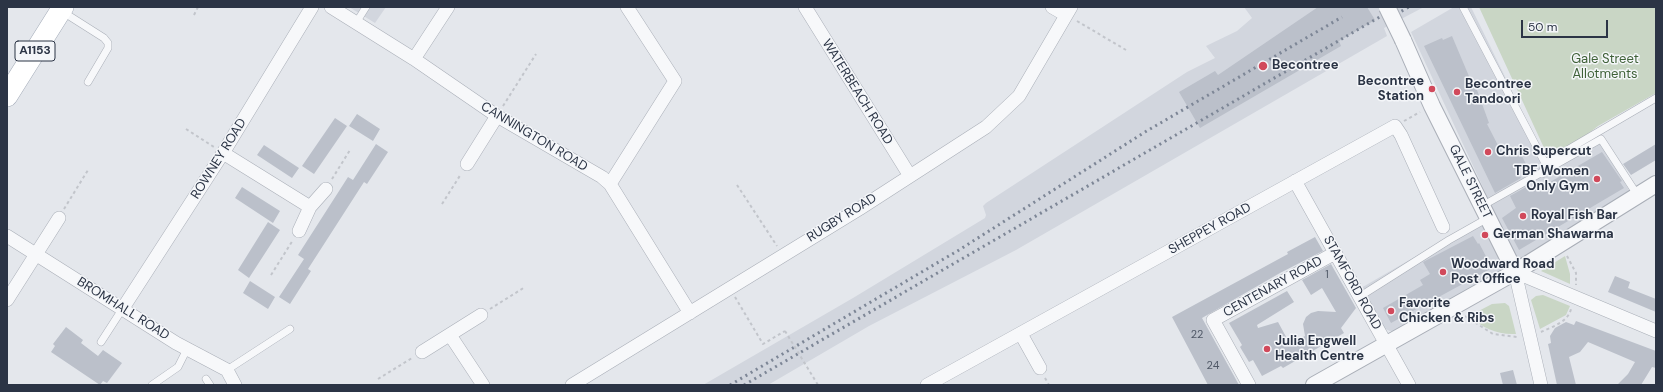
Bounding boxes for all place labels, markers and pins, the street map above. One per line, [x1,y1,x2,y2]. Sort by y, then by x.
place label: Becontree [1272,58,1338,74]
marker: Becontree [1257,60,1269,72]
place label: Becontree Station [1358,74,1424,105]
place label: Becontree Tandoori [1465,77,1531,108]
marker: Becontree Station [1427,84,1437,94]
marker: Becontree Tandoori [1452,87,1462,97]
place label: Chris Supercut [1496,144,1591,160]
marker: Chris Supercut [1483,147,1493,157]
place label: TBF Women Only Gym [1514,164,1589,195]
marker: TBF Women Only Gym [1592,174,1602,184]
place label: Royal Fish Bar [1531,208,1618,224]
marker: Royal Fish Bar [1518,211,1528,221]
place label: German Shawarma [1493,227,1614,243]
marker: German Shawarma [1480,230,1490,240]
place label: Woodward Road Post Office [1451,257,1555,288]
marker: Woodward Road Post Office [1438,267,1448,277]
place label: Favorite Chicken & Ribs [1399,296,1494,327]
marker: Favorite Chicken & Ribs [1386,306,1396,316]
place label: Julia Engwell Health Centre [1275,334,1364,365]
marker: Julia Engwell Health Centre [1262,344,1272,354]

